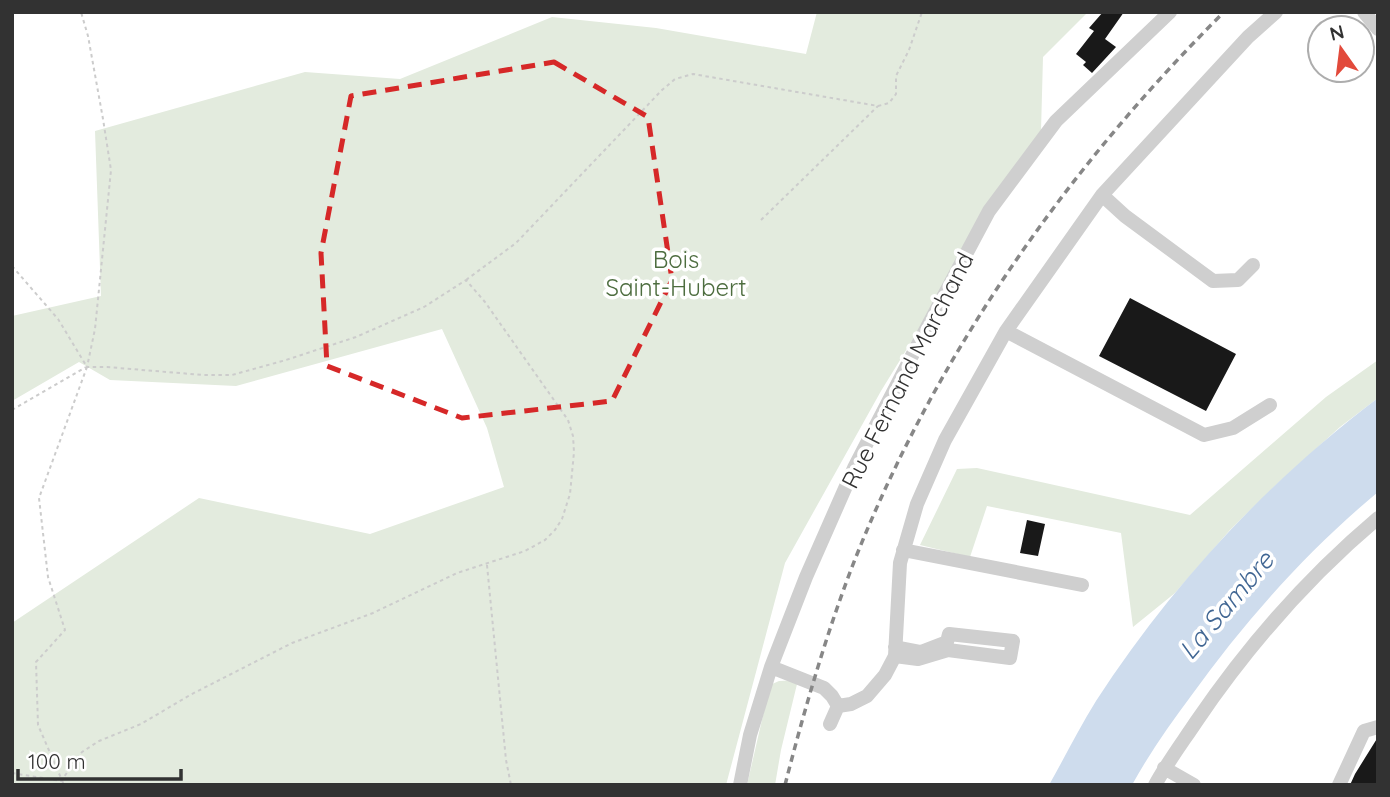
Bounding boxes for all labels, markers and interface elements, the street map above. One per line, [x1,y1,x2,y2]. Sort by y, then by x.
north arrow [1306,14,1376,84]
text: N [1327,19,1347,46]
park label: Bois Saint-Hubert [606,244,746,302]
street label: Rue Fernand Marchand [834,247,980,493]
water label: La Sambre [1171,543,1281,666]
scale bar [18,738,180,782]
text: 100 m [28,748,86,774]

